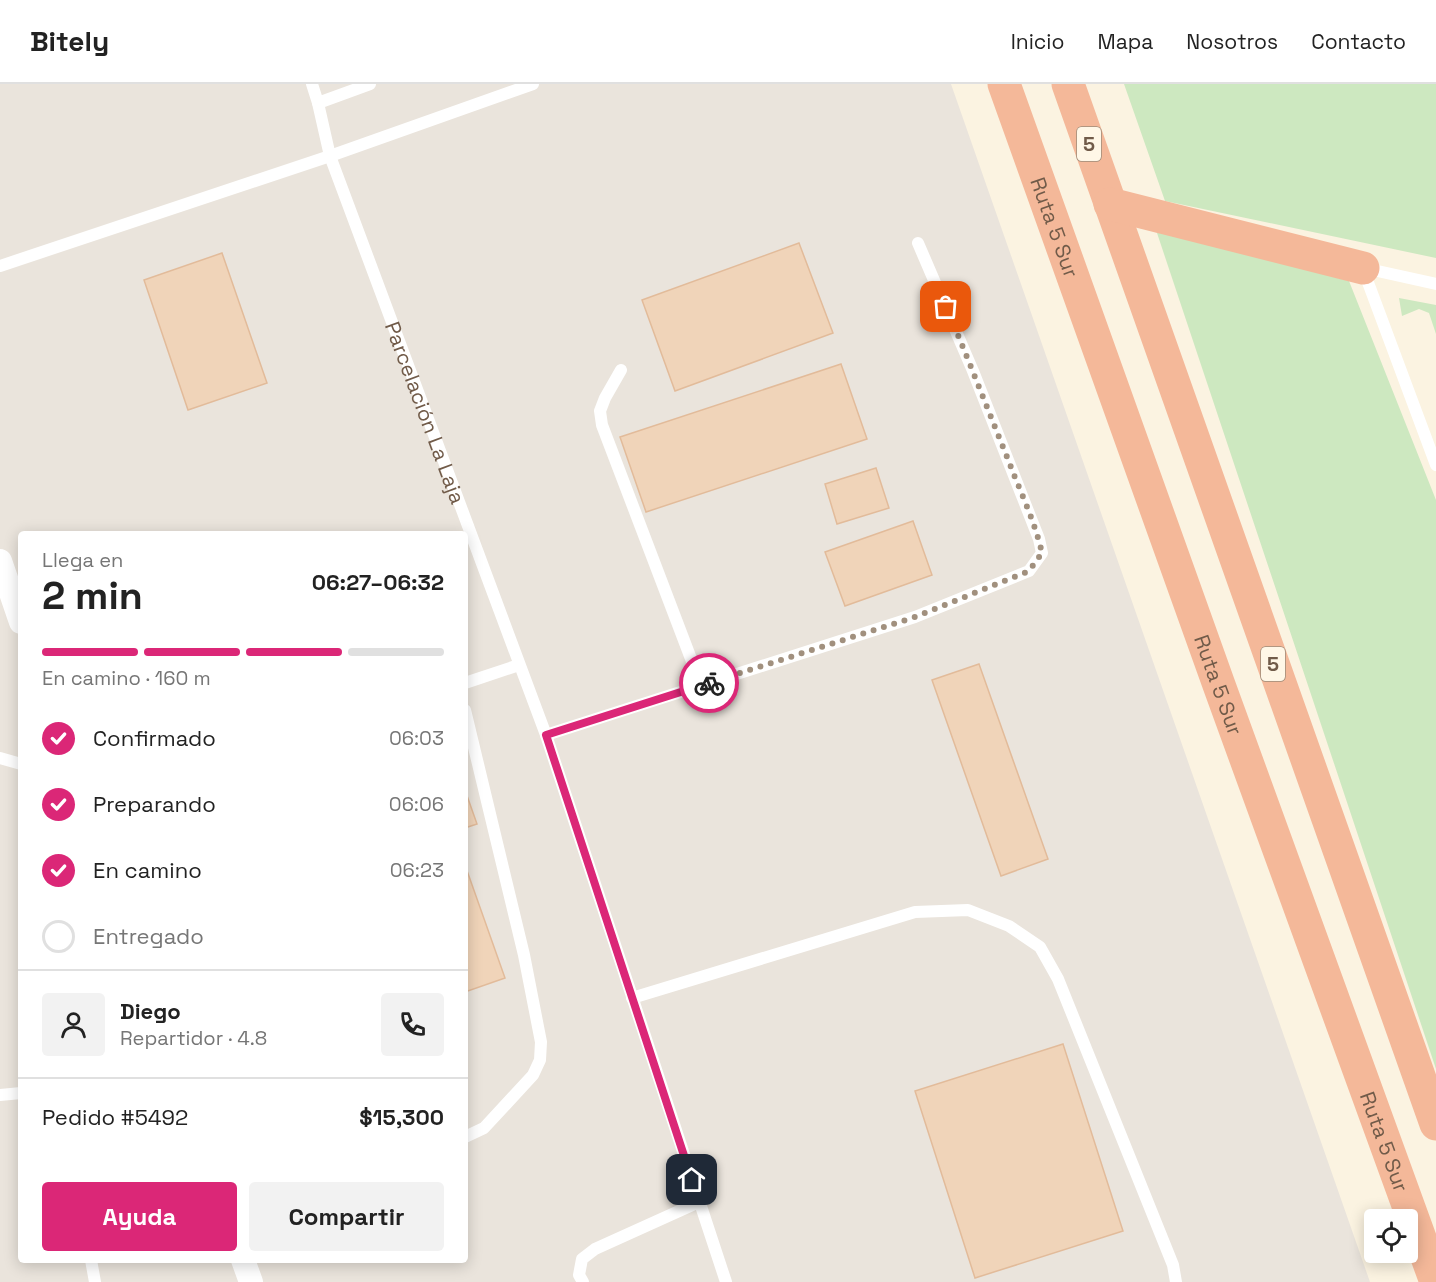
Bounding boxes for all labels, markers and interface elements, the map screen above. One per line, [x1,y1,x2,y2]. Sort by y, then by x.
text: Bitely [30,23,109,59]
text: Inicio [1011,28,1065,55]
text: Mapa [1098,28,1153,55]
text: Nosotros [1186,28,1278,55]
text: Contacto [1311,28,1406,55]
road number: 5 [1077,127,1101,161]
street label: Ruta 5 Sur [1025,173,1086,281]
pin [920,281,971,332]
icon: bag [929,290,962,323]
street label: Parcelación La Laja [379,317,472,507]
text: Llega en [42,547,123,573]
text: 06:27–06:32 [312,568,444,596]
text: 2 min [42,571,143,620]
street label: Ruta 5 Sur [1189,631,1250,739]
road number: 5 [1261,647,1285,681]
courier [679,653,739,713]
text: En camino · 160 m [42,665,211,691]
icon: bike [693,667,726,700]
icon: check [42,722,75,755]
text: Confirmado [93,724,216,752]
text: 06:03 [389,725,444,751]
icon: check [42,788,75,821]
text: Preparando [93,790,216,818]
text: 06:06 [389,791,444,817]
icon: check [42,854,75,887]
text: En camino [93,856,202,884]
text: 06:23 [390,857,444,883]
text: Entregado [93,922,204,950]
button: person [42,993,105,1056]
button: phone [381,993,444,1056]
text: Diego [120,997,181,1025]
text: Repartidor · 4.8 [120,1025,267,1051]
street label: Ruta 5 Sur [1354,1088,1416,1195]
text: Pedido #5492 [42,1103,188,1131]
text: $15,300 [359,1103,444,1131]
pin [666,1154,717,1205]
icon: home [675,1163,708,1196]
button: Ayuda [42,1182,237,1251]
button: Compartir [249,1182,444,1251]
map controls [1364,1209,1418,1263]
button: locate [1364,1209,1418,1263]

